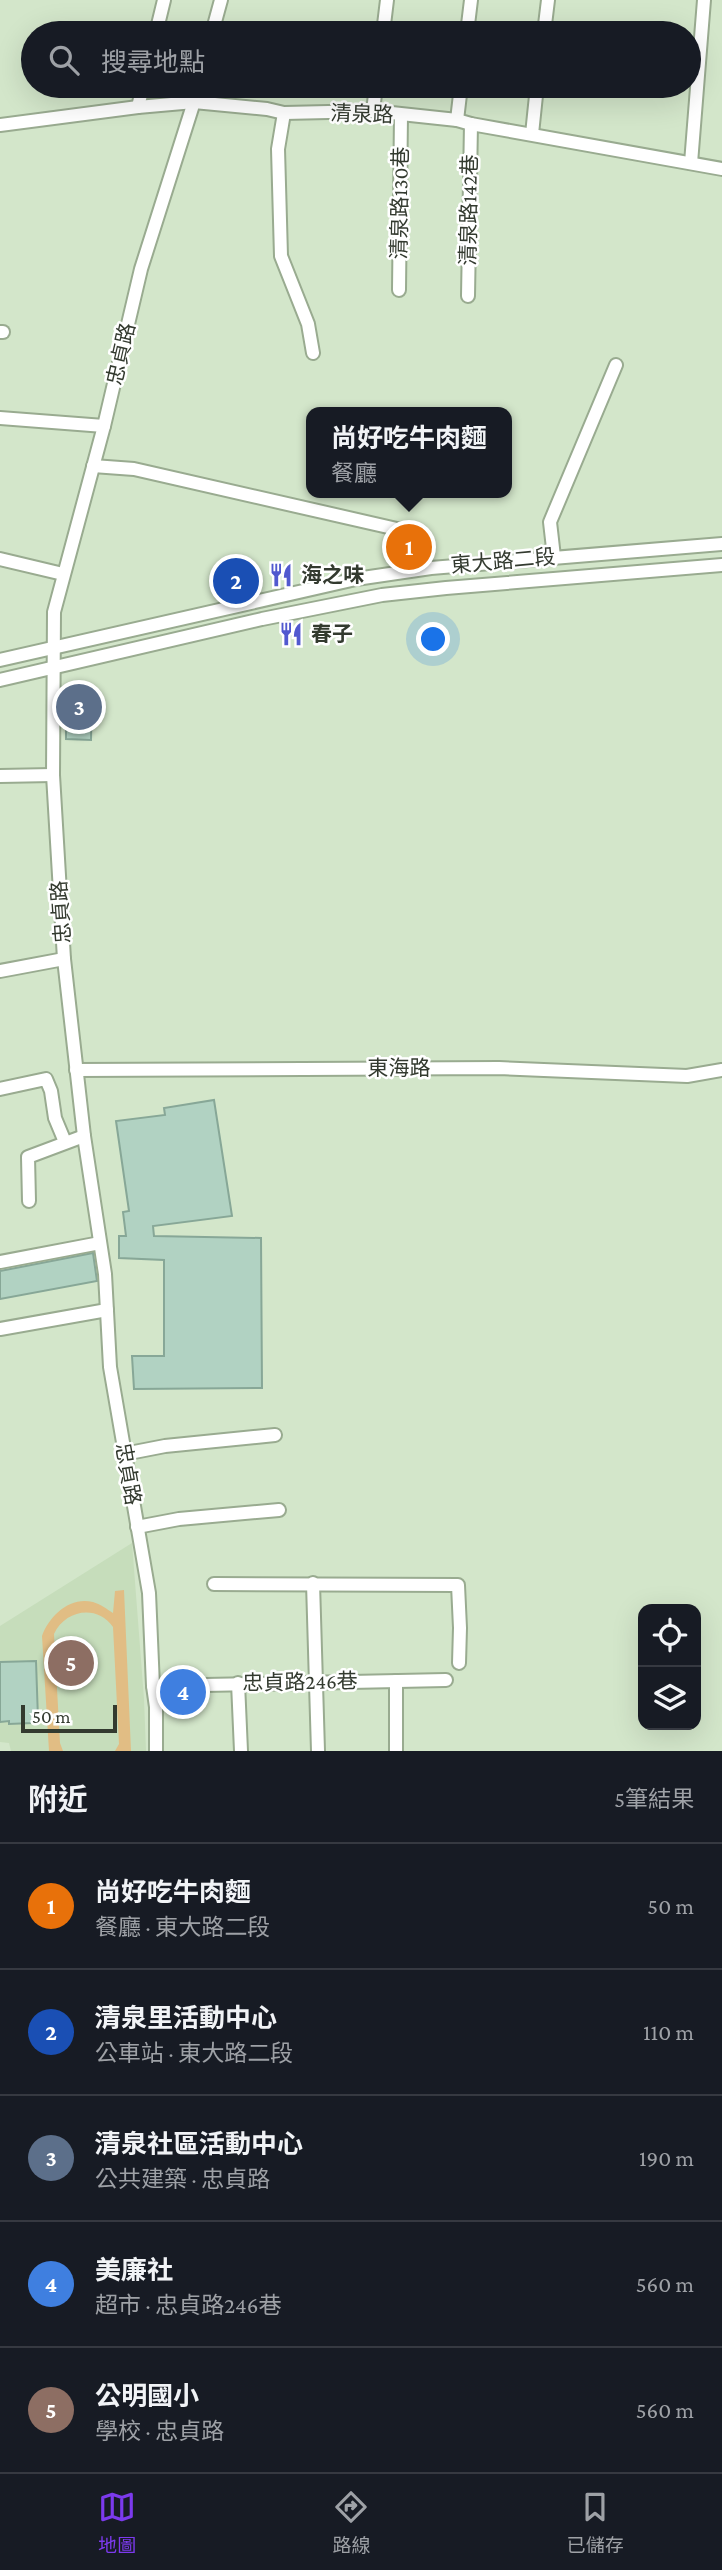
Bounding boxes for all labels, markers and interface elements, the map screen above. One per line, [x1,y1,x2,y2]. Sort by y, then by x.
search box [21,21,701,98]
icon: search [45,41,83,79]
text: 搜尋地點 [101,48,205,77]
street label: 清泉路 [330,101,394,127]
street label: 清泉路130巷 [387,146,413,260]
street label: 清泉路142巷 [456,154,482,266]
street label: 忠貞路 [102,321,140,387]
popup [306,407,512,498]
text: 尚好吃牛肉麵 [331,424,487,453]
text: 餐廳 [331,460,377,486]
pin: 1 [386,521,432,573]
street label: 東大路二段 [450,544,556,578]
pin: 2 [213,555,259,607]
restaurant icon: 海之味 [267,561,295,589]
place label: 海之味 [301,563,364,587]
restaurant icon: 春子 [277,620,305,648]
place label: 春子 [311,622,353,646]
your location [416,622,450,656]
pin: 3 [56,681,102,733]
street label: 忠貞路 [47,880,75,944]
street label: 東海路 [368,1056,431,1080]
street label: 忠貞路 [111,1441,145,1507]
map controls [638,1604,701,1730]
button: locate [638,1604,701,1667]
pin: 5 [48,1637,94,1689]
pin: 4 [160,1666,206,1718]
button: layers [638,1667,701,1730]
street label: 忠貞路246巷 [242,1669,358,1695]
scale bar [21,1702,117,1734]
text: 50 m [32,1706,71,1727]
text: 附近 [28,1783,88,1816]
text: 5筆結果 [614,1786,694,1812]
text: 尚好吃牛肉麵 [95,1878,251,1907]
text: 1 [47,1893,55,1919]
text: 50 m [647,1893,694,1919]
text: 餐廳 · 東大路二段 [95,1914,270,1940]
text: 清泉里活動中心 [95,2004,277,2033]
text: 2 [45,2019,57,2045]
text: 110 m [643,2019,694,2045]
text: 公車站 · 東大路二段 [95,2040,293,2066]
text: 清泉社區活動中心 [95,2130,303,2159]
text: 3 [45,2145,57,2171]
text: 190 m [639,2145,694,2171]
text: 公共建築 · 忠貞路 [95,2166,270,2192]
text: 美廉社 [95,2256,173,2285]
text: 4 [45,2271,57,2297]
text: 560 m [636,2271,694,2297]
text: 超市 · 忠貞路246巷 [95,2292,282,2318]
text: 公明國小 [95,2382,199,2411]
text: 5 [45,2397,57,2423]
text: 560 m [636,2397,694,2423]
text: 學校 · 忠貞路 [95,2418,224,2444]
tab: 地圖 [98,2488,136,2557]
tab: 路線 [332,2488,371,2557]
tab: 已儲存 [567,2488,624,2557]

